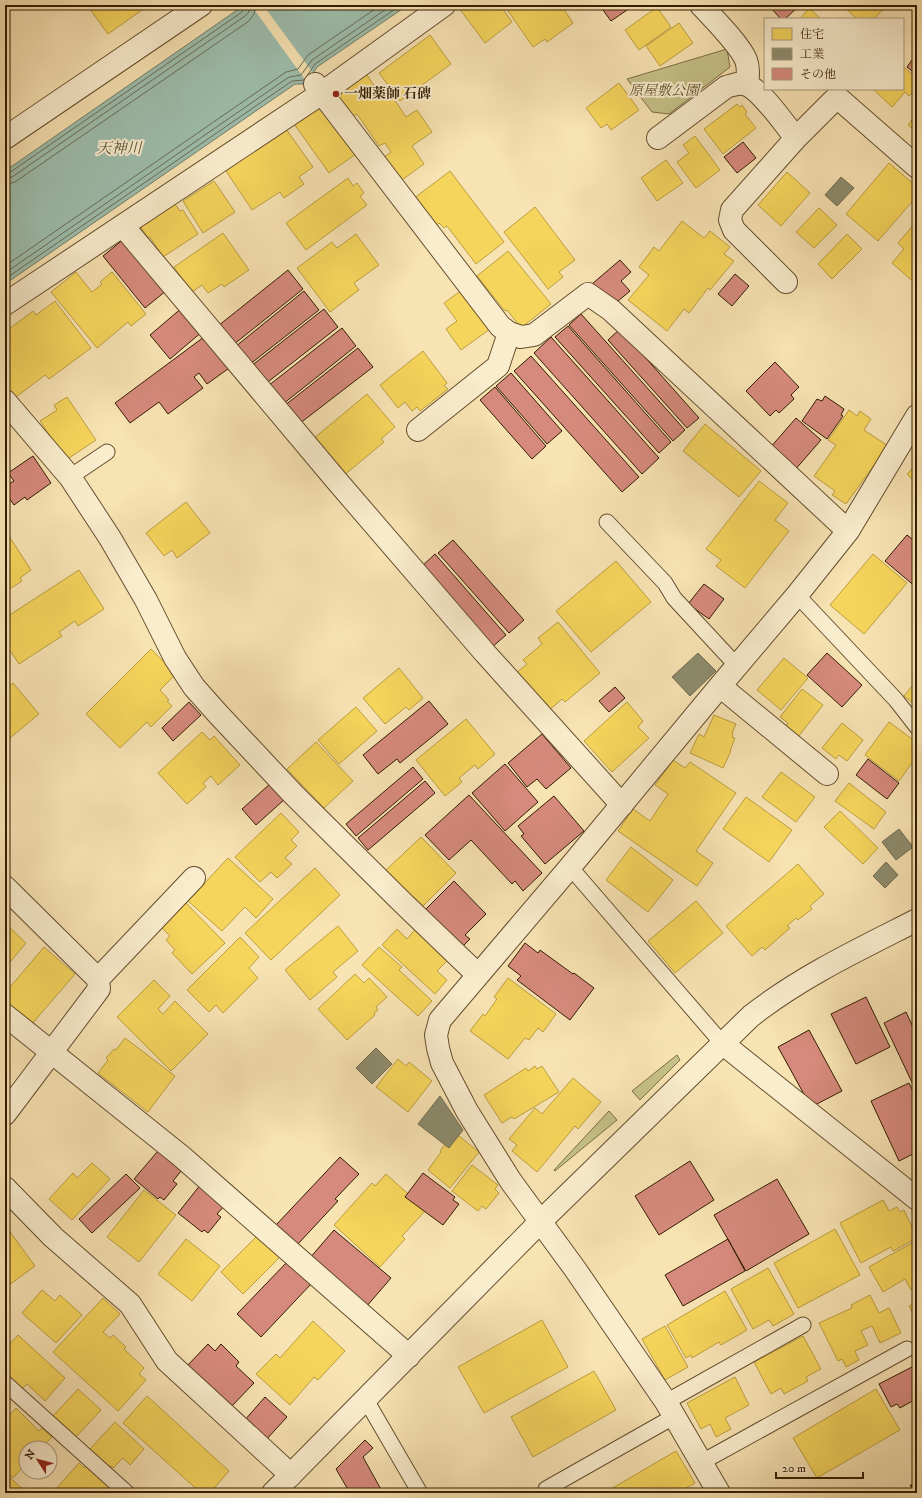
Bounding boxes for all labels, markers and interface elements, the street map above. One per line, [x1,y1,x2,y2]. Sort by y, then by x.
legend [764,18,904,90]
text: 住宅 [800,27,824,42]
text: 工業 [800,47,824,62]
text: その他 [800,67,836,82]
park label: 原屋敷公園 [629,82,701,100]
place label: 一畑薬師 石碑 [344,85,431,103]
marker: 一畑薬師 石碑 [331,89,341,99]
water label: 天神川 [96,139,143,158]
north arrow [18,1440,58,1480]
text: N [22,1447,39,1462]
scale bar [776,1454,863,1480]
text: 20 m [782,1461,806,1476]

